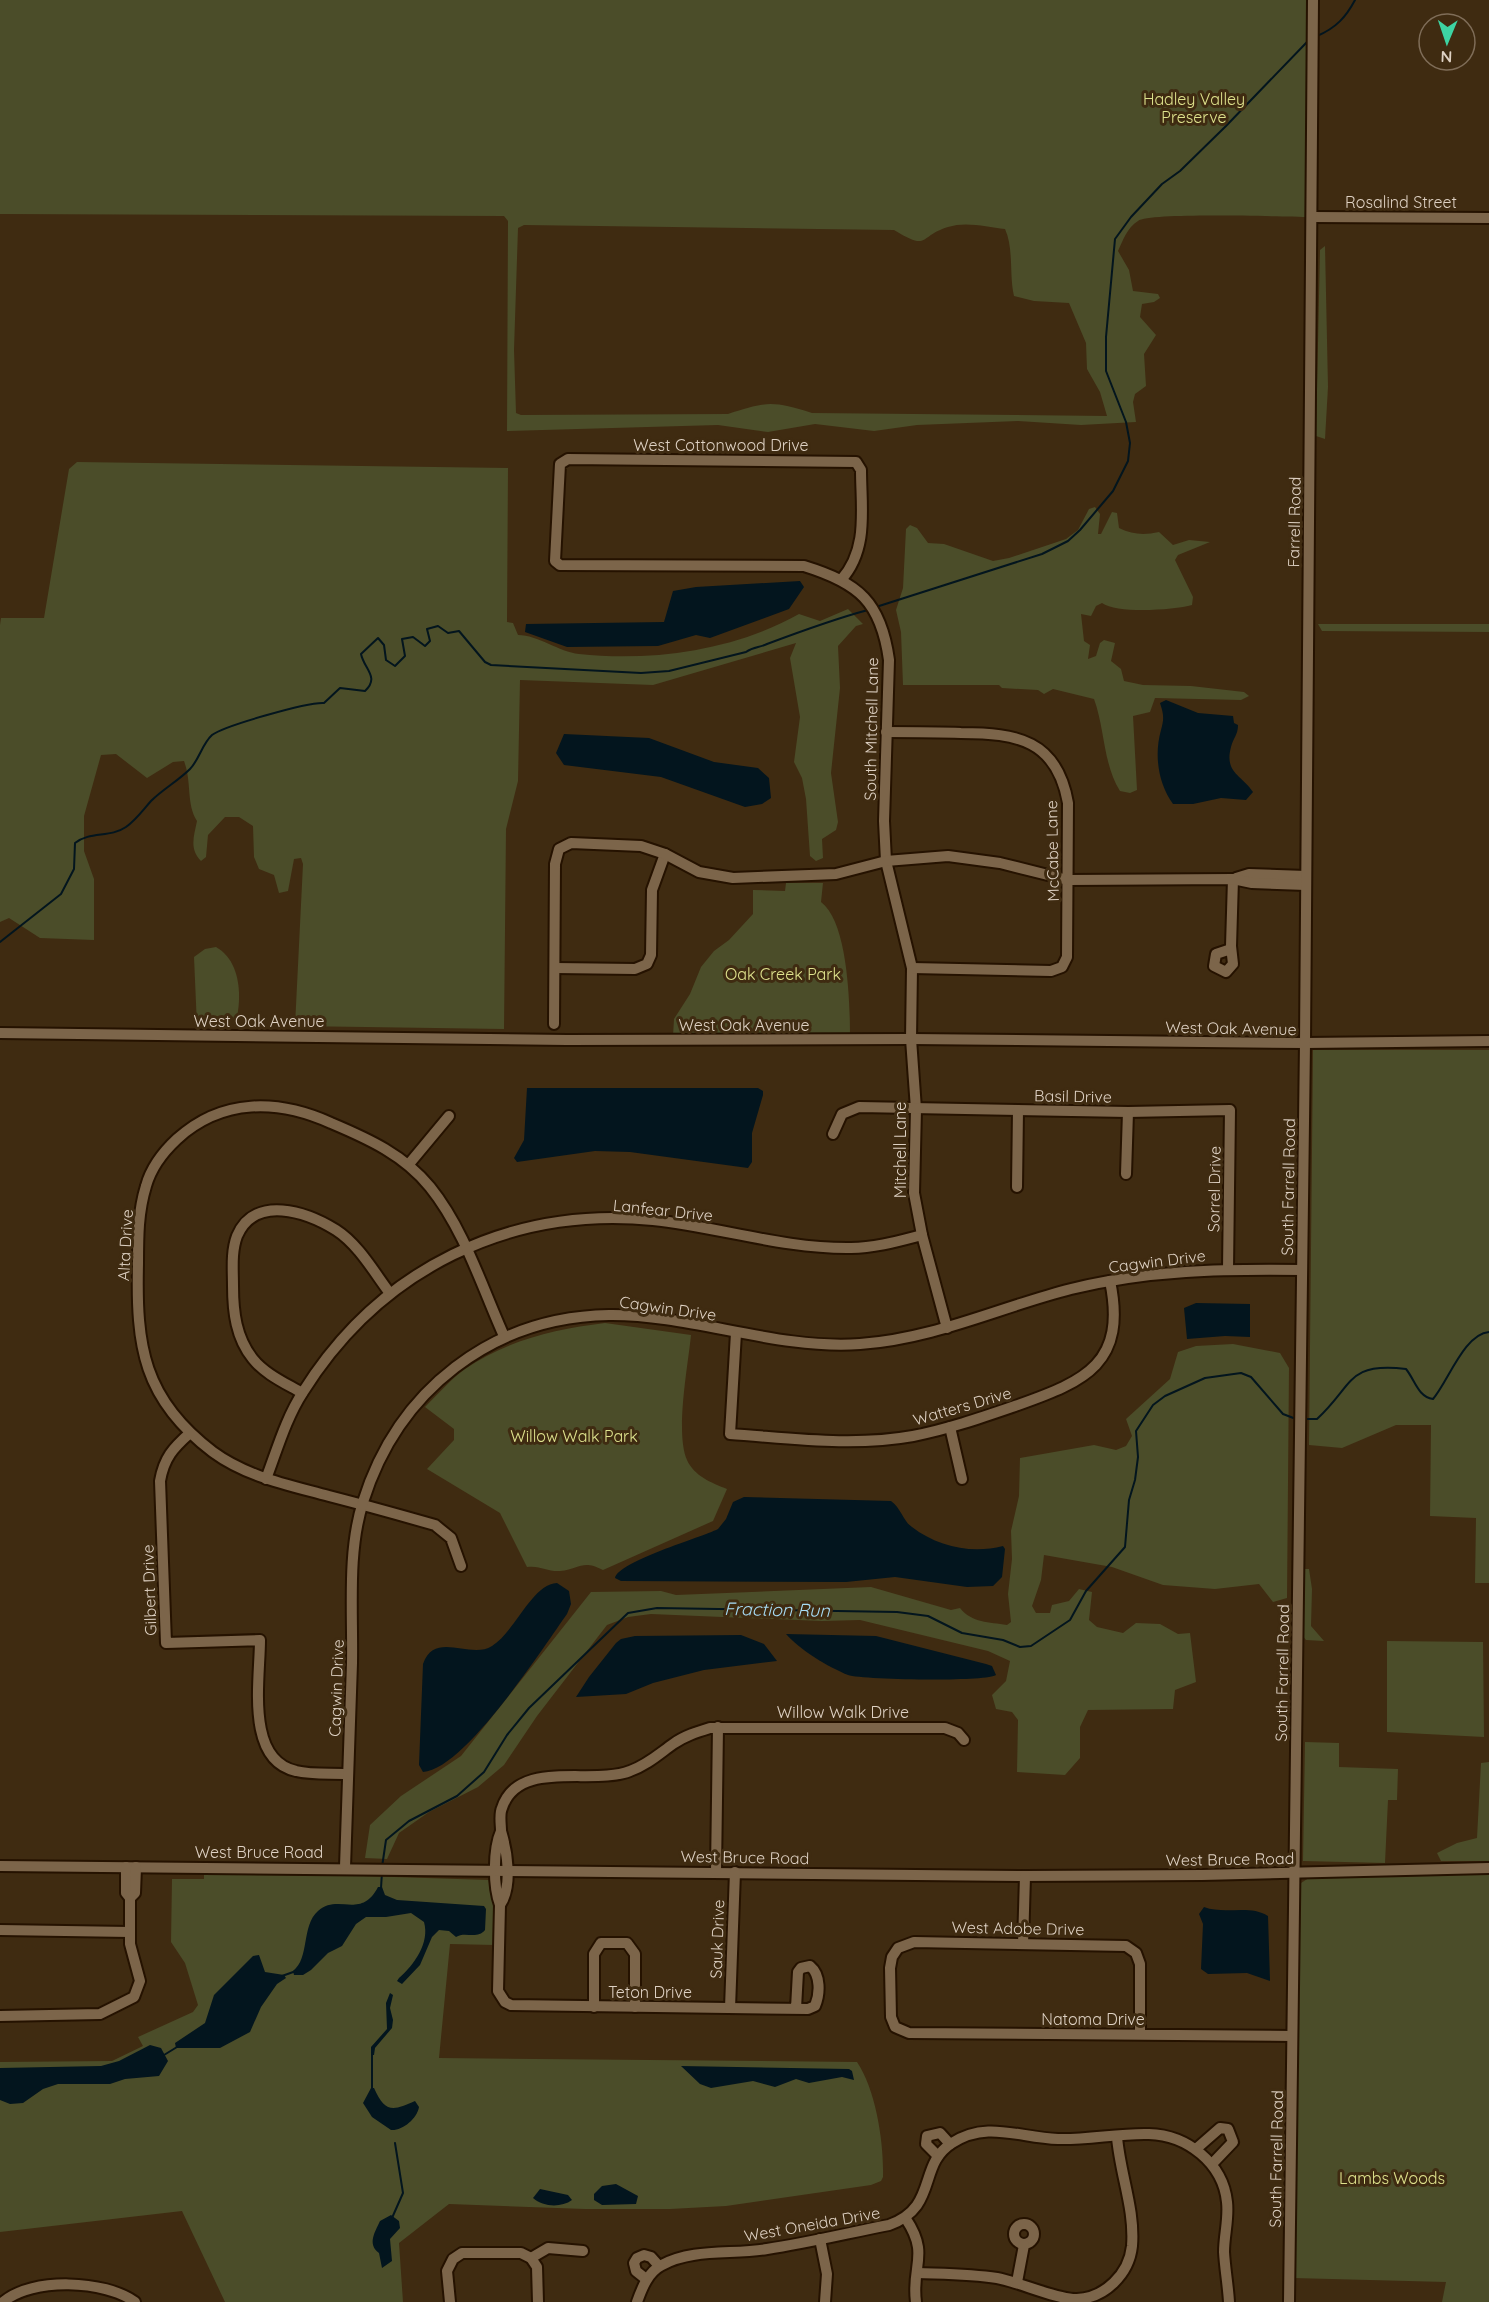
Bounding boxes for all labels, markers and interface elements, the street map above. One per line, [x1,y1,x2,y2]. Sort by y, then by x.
north arrow [1417,12,1477,72]
text: N [1440,47,1453,67]
park label: Hadley Valley Preserve [1143,89,1245,127]
street label: Rosalind Street [1345,192,1457,212]
street label: West Cottonwood Drive [633,435,809,455]
street label: Farrell Road [1283,476,1305,568]
street label: South Mitchell Lane [860,657,882,801]
street label: McCabe Lane [1041,800,1063,902]
park label: Oak Creek Park [725,964,841,984]
street label: West Oak Avenue [193,1011,325,1031]
street label: West Oak Avenue [678,1015,810,1035]
street label: West Oak Avenue [1165,1017,1297,1039]
street label: Basil Drive [1034,1085,1112,1107]
street label: Mitchell Lane [890,1102,910,1198]
street label: South Farrell Road [1277,1118,1299,1256]
street label: Sorrel Drive [1203,1146,1225,1232]
street label: Lanfear Drive [612,1195,714,1225]
street label: Alta Drive [113,1209,137,1281]
street label: Cagwin Drive [1107,1245,1207,1277]
street label: Cagwin Drive [618,1291,718,1325]
street label: Watters Drive [911,1382,1013,1430]
park label: Willow Walk Park [510,1426,638,1446]
street label: Gilbert Drive [137,1544,161,1636]
water label: Fraction Run [724,1597,831,1622]
street label: South Farrell Road [1271,1604,1293,1742]
street label: Cagwin Drive [324,1639,348,1737]
street label: Willow Walk Drive [777,1702,909,1722]
street label: West Bruce Road [195,1842,323,1862]
street label: West Bruce Road [681,1846,809,1868]
street label: West Bruce Road [1166,1848,1294,1870]
street label: Sauk Drive [706,1899,728,1979]
street label: West Adobe Drive [951,1917,1085,1939]
street label: Teton Drive [608,1982,692,2002]
street label: Natoma Drive [1041,2009,1145,2029]
street label: South Farrell Road [1265,2090,1287,2228]
park label: Lambs Woods [1339,2168,1445,2188]
street label: West Oneida Drive [742,2202,882,2246]

